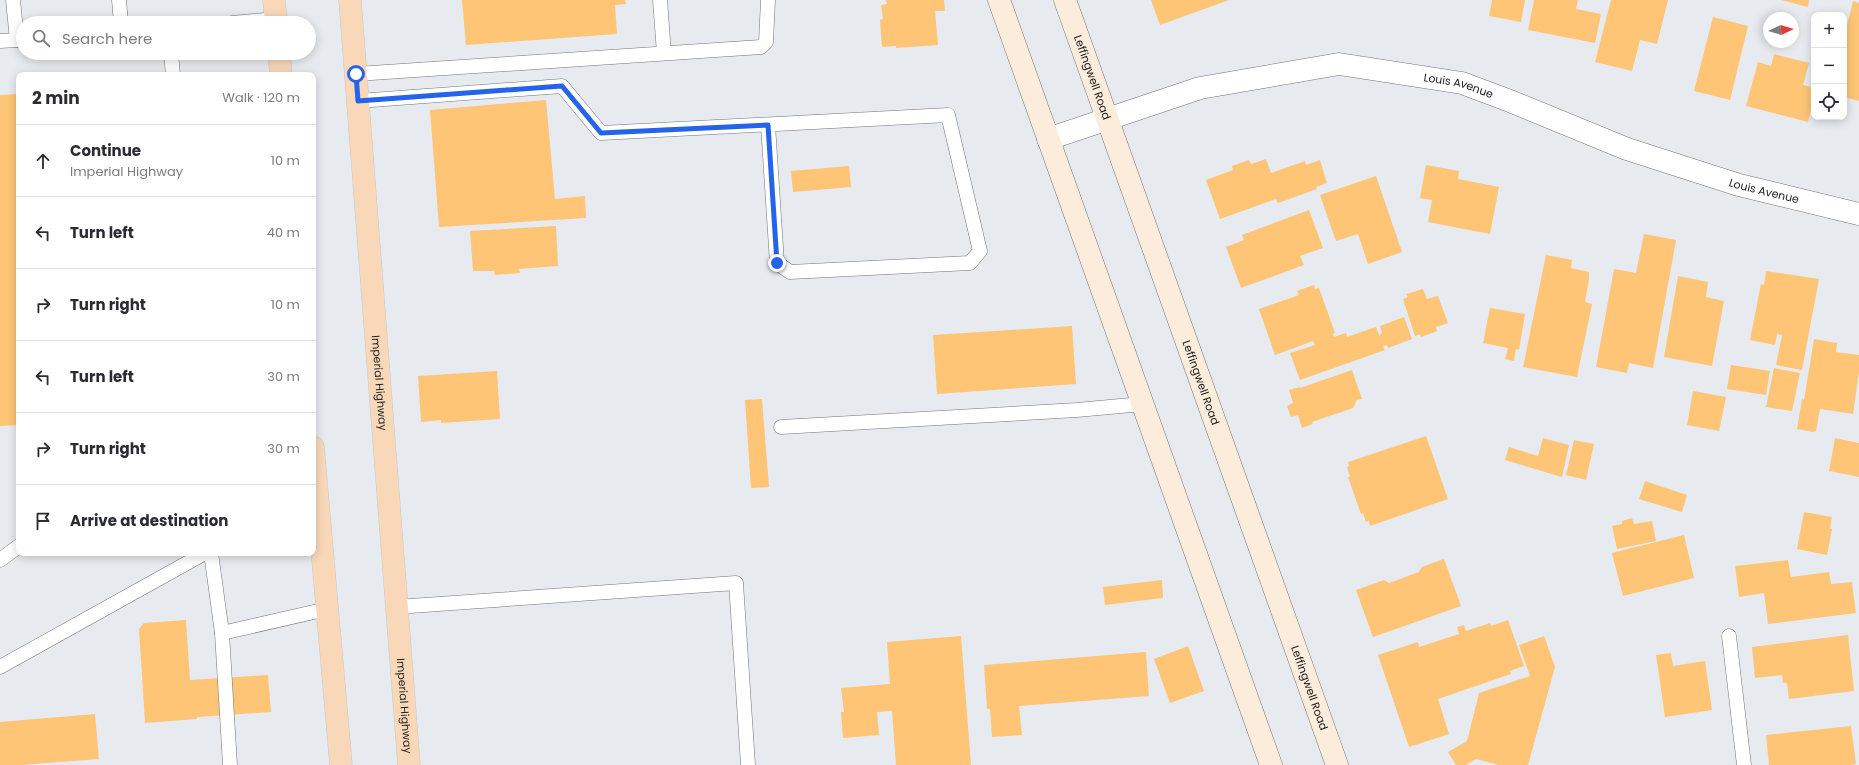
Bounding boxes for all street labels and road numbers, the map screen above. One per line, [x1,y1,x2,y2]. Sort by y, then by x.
street label: Leffingwell Road [1070,33,1115,122]
street label: Louis Avenue [1423,69,1496,102]
street label: Louis Avenue [1727,174,1801,207]
street label: Imperial Highway [368,335,391,432]
street label: Leffingwell Road [1179,338,1223,427]
street label: Leffingwell Road [1287,643,1332,732]
street label: Imperial Highway [393,658,416,755]

